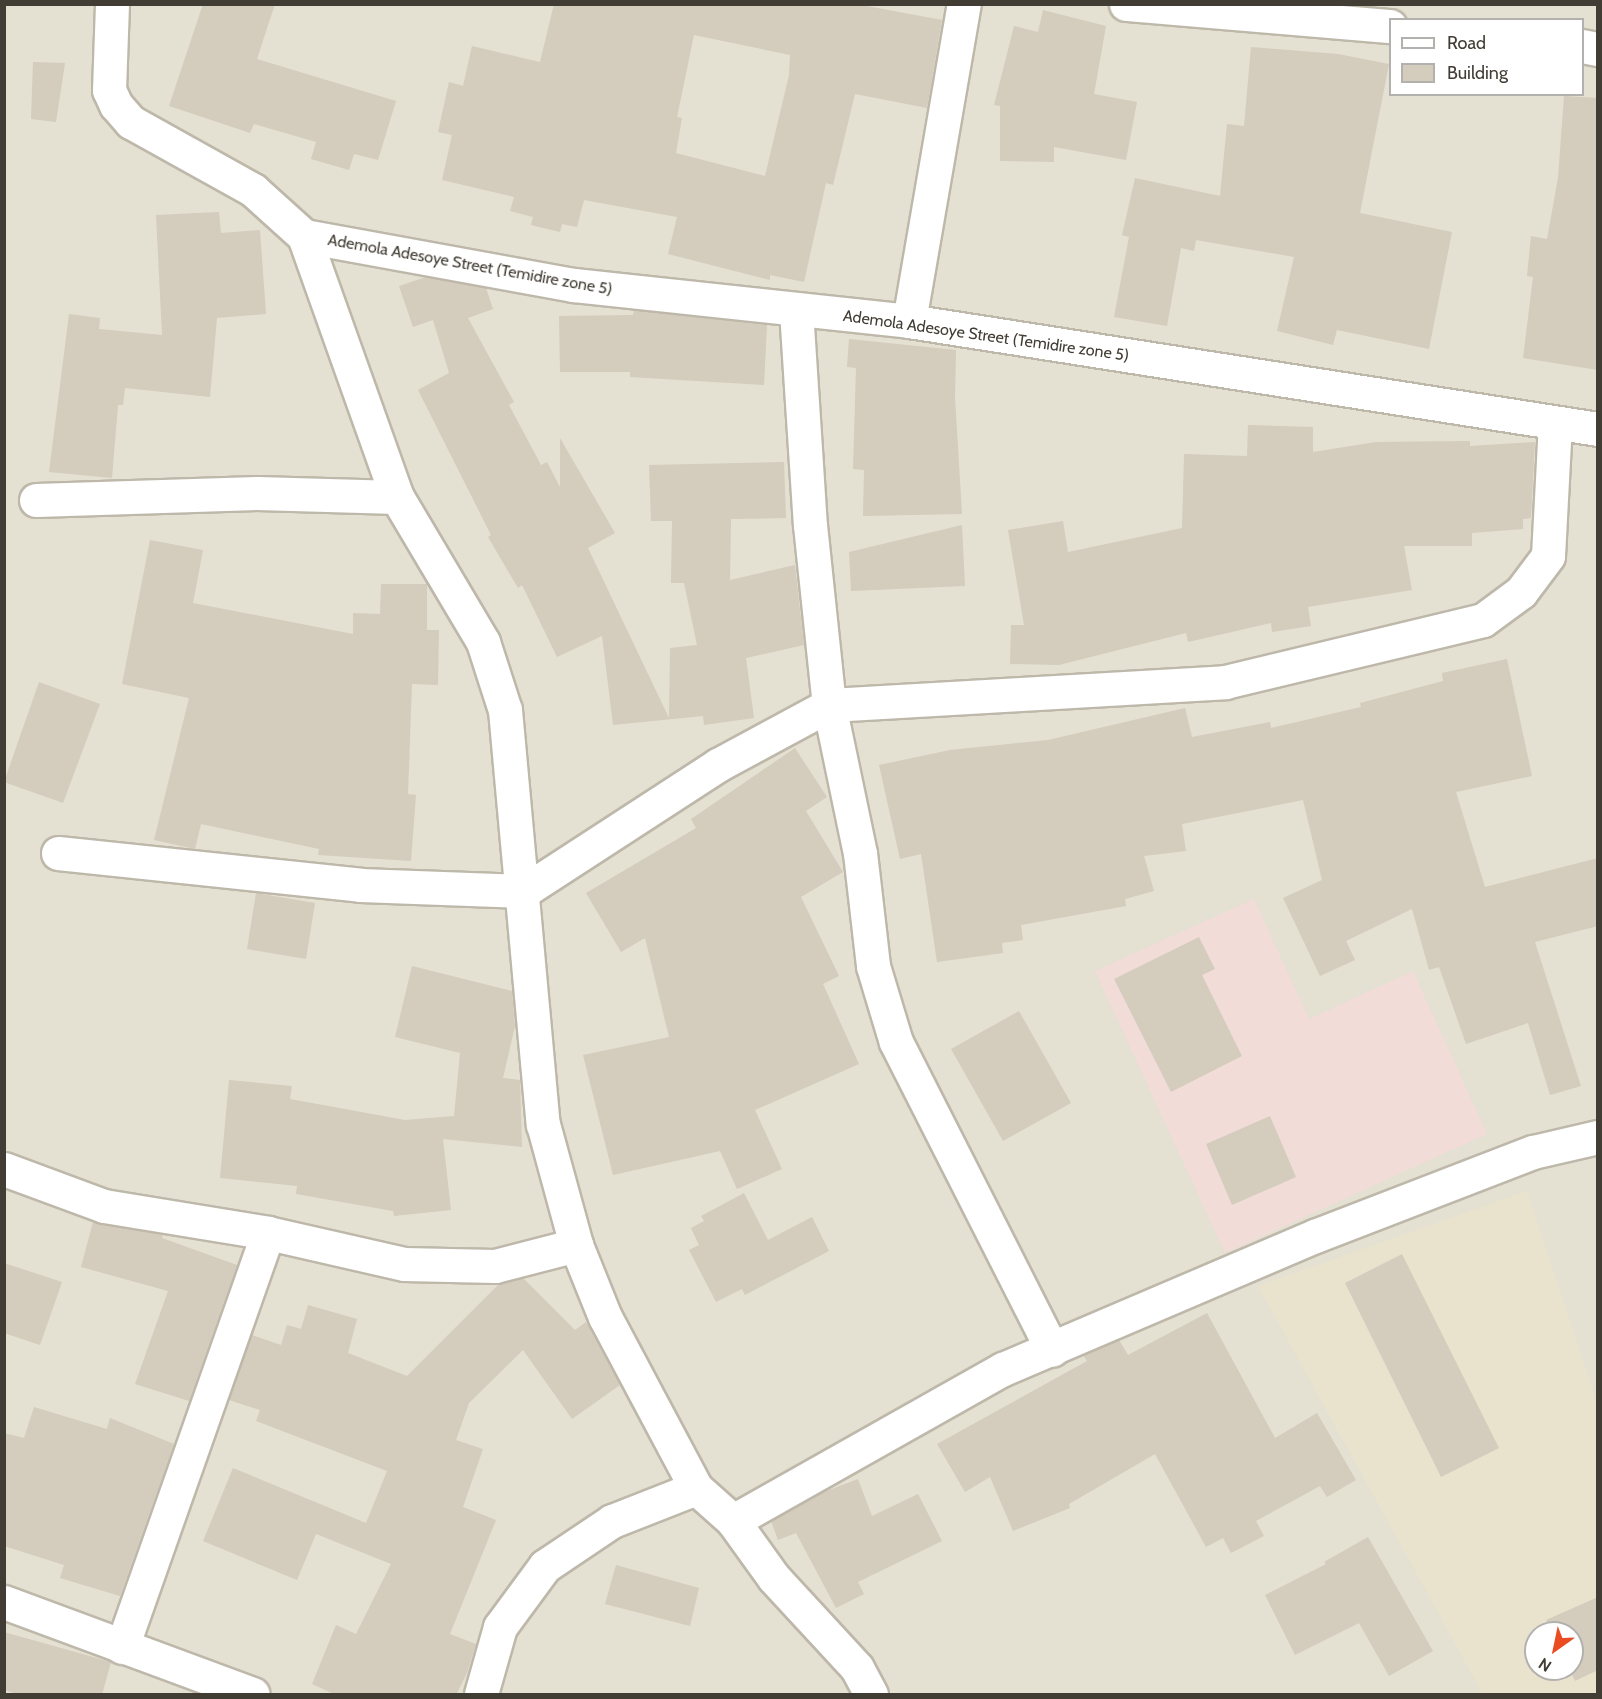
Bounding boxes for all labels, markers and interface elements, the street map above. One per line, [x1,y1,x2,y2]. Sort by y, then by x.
legend [1389,18,1584,96]
text: Road [1447,32,1486,54]
text: Building [1447,62,1508,84]
street label: Ademola Adesoye Street (Temidire zone 5) [326,231,614,299]
street label: Ademola Adesoye Street (Temidire zone 5) [842,306,1130,366]
north arrow [1524,1621,1584,1681]
text: N [1535,1654,1555,1676]

